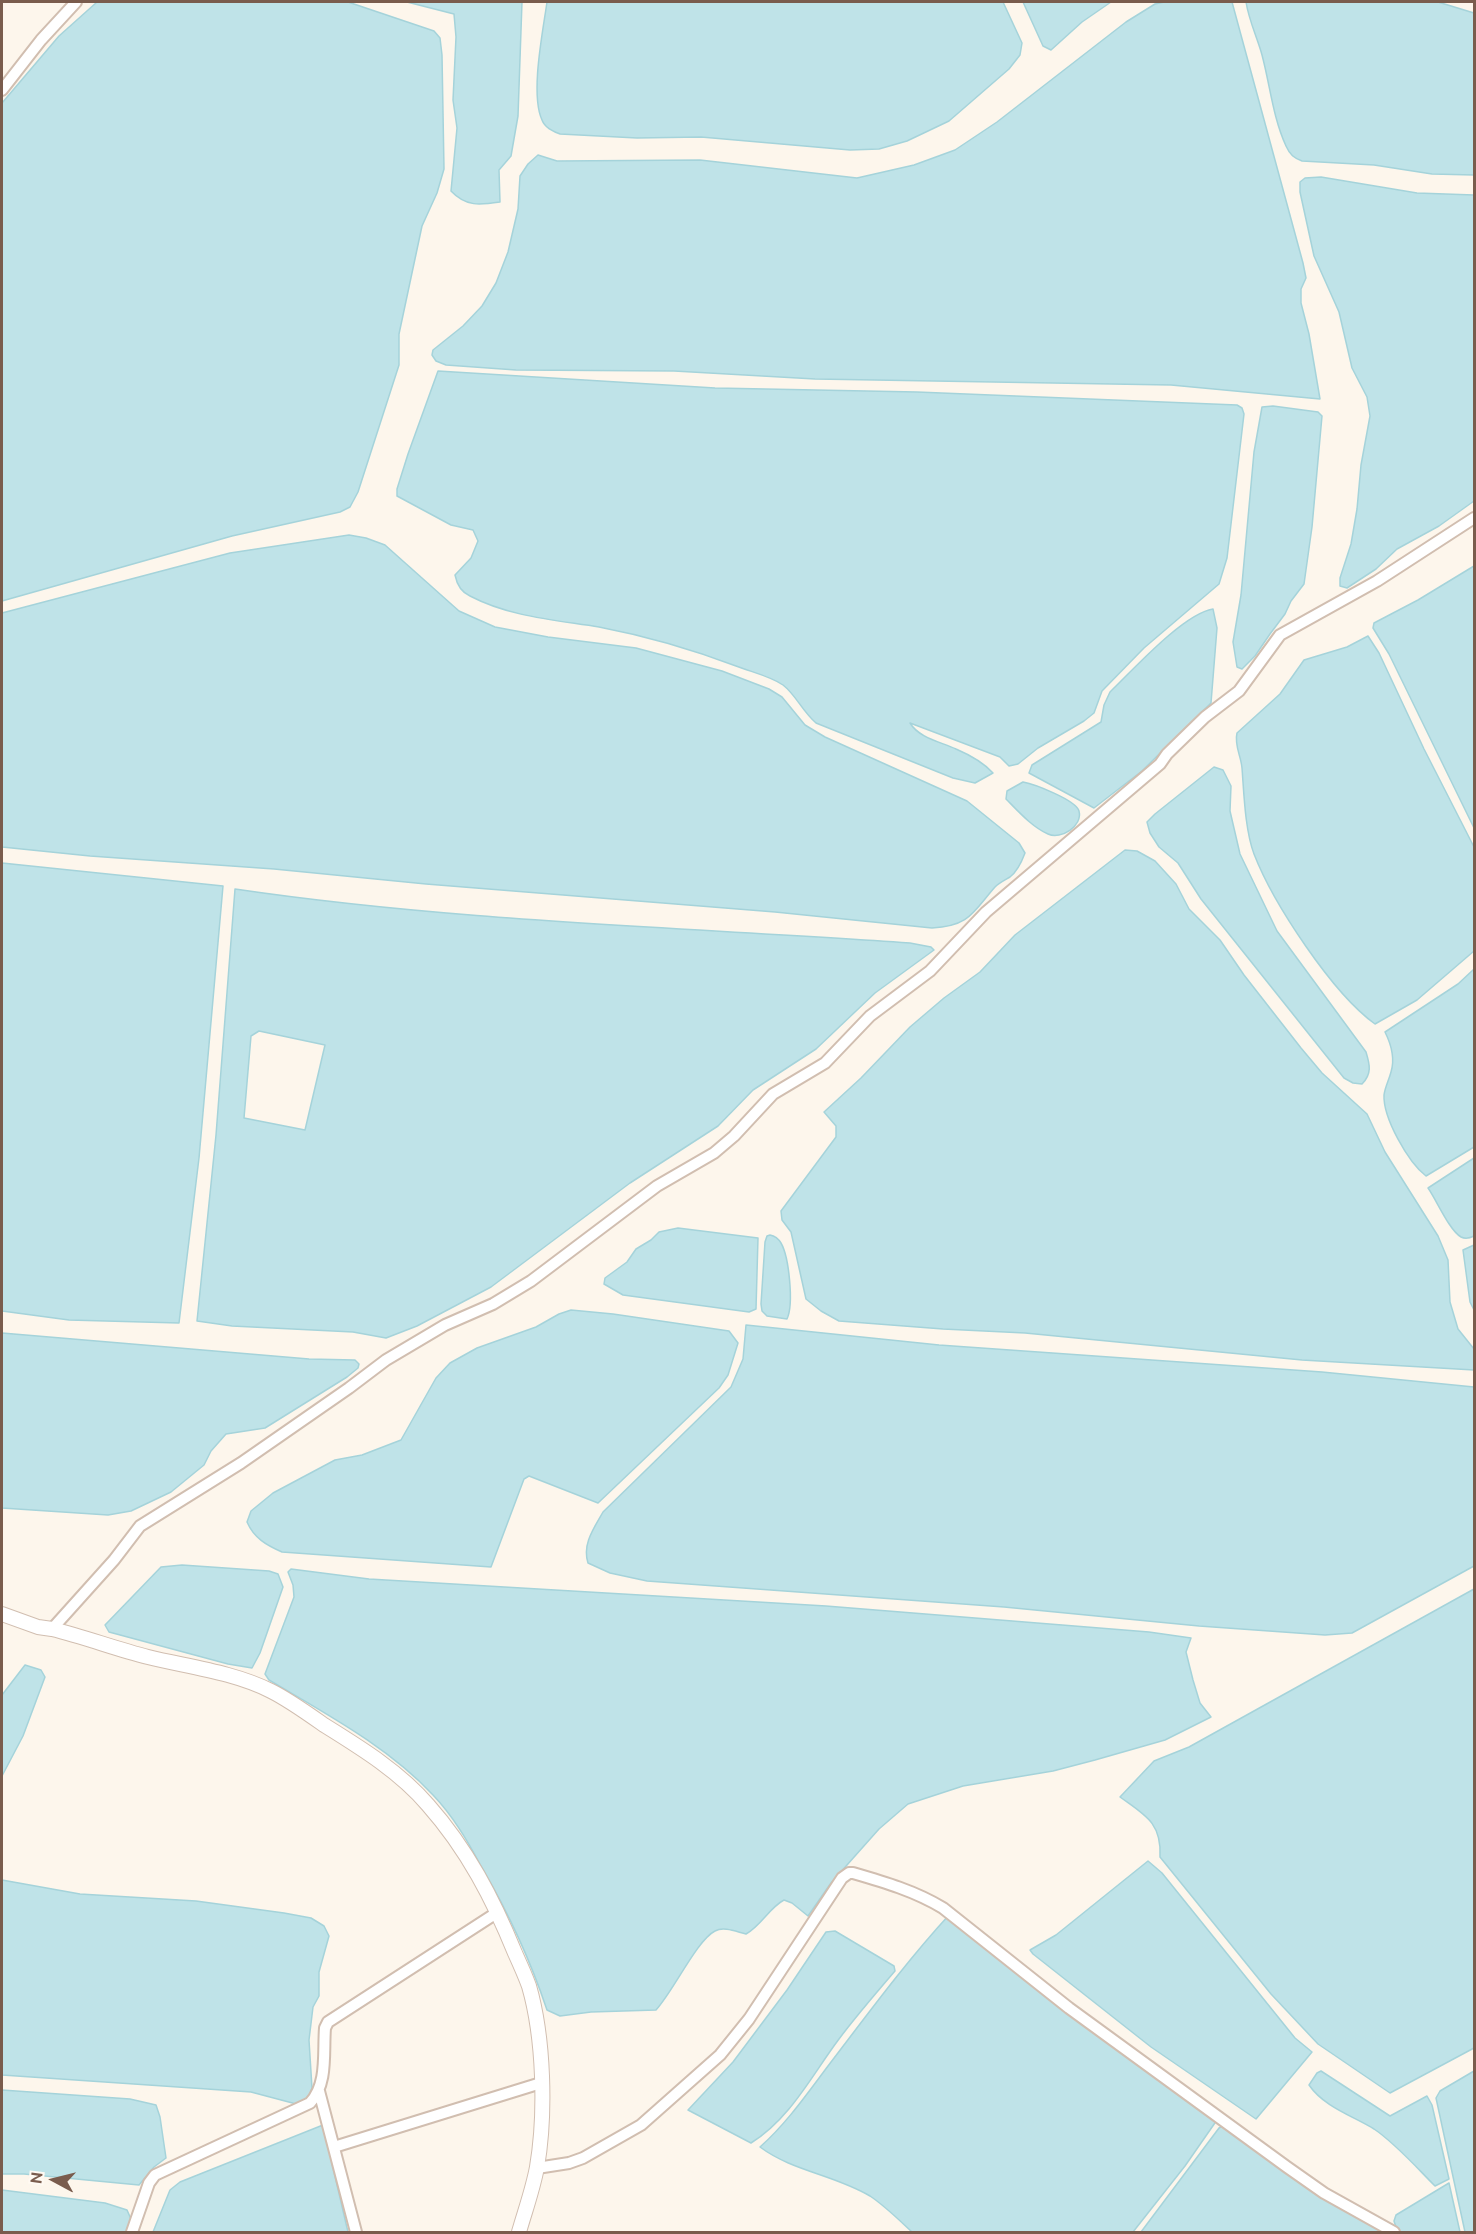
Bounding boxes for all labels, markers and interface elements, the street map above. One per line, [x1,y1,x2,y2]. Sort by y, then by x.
north arrow [24,2150,84,2210]
text: N [26,2171,46,2185]

